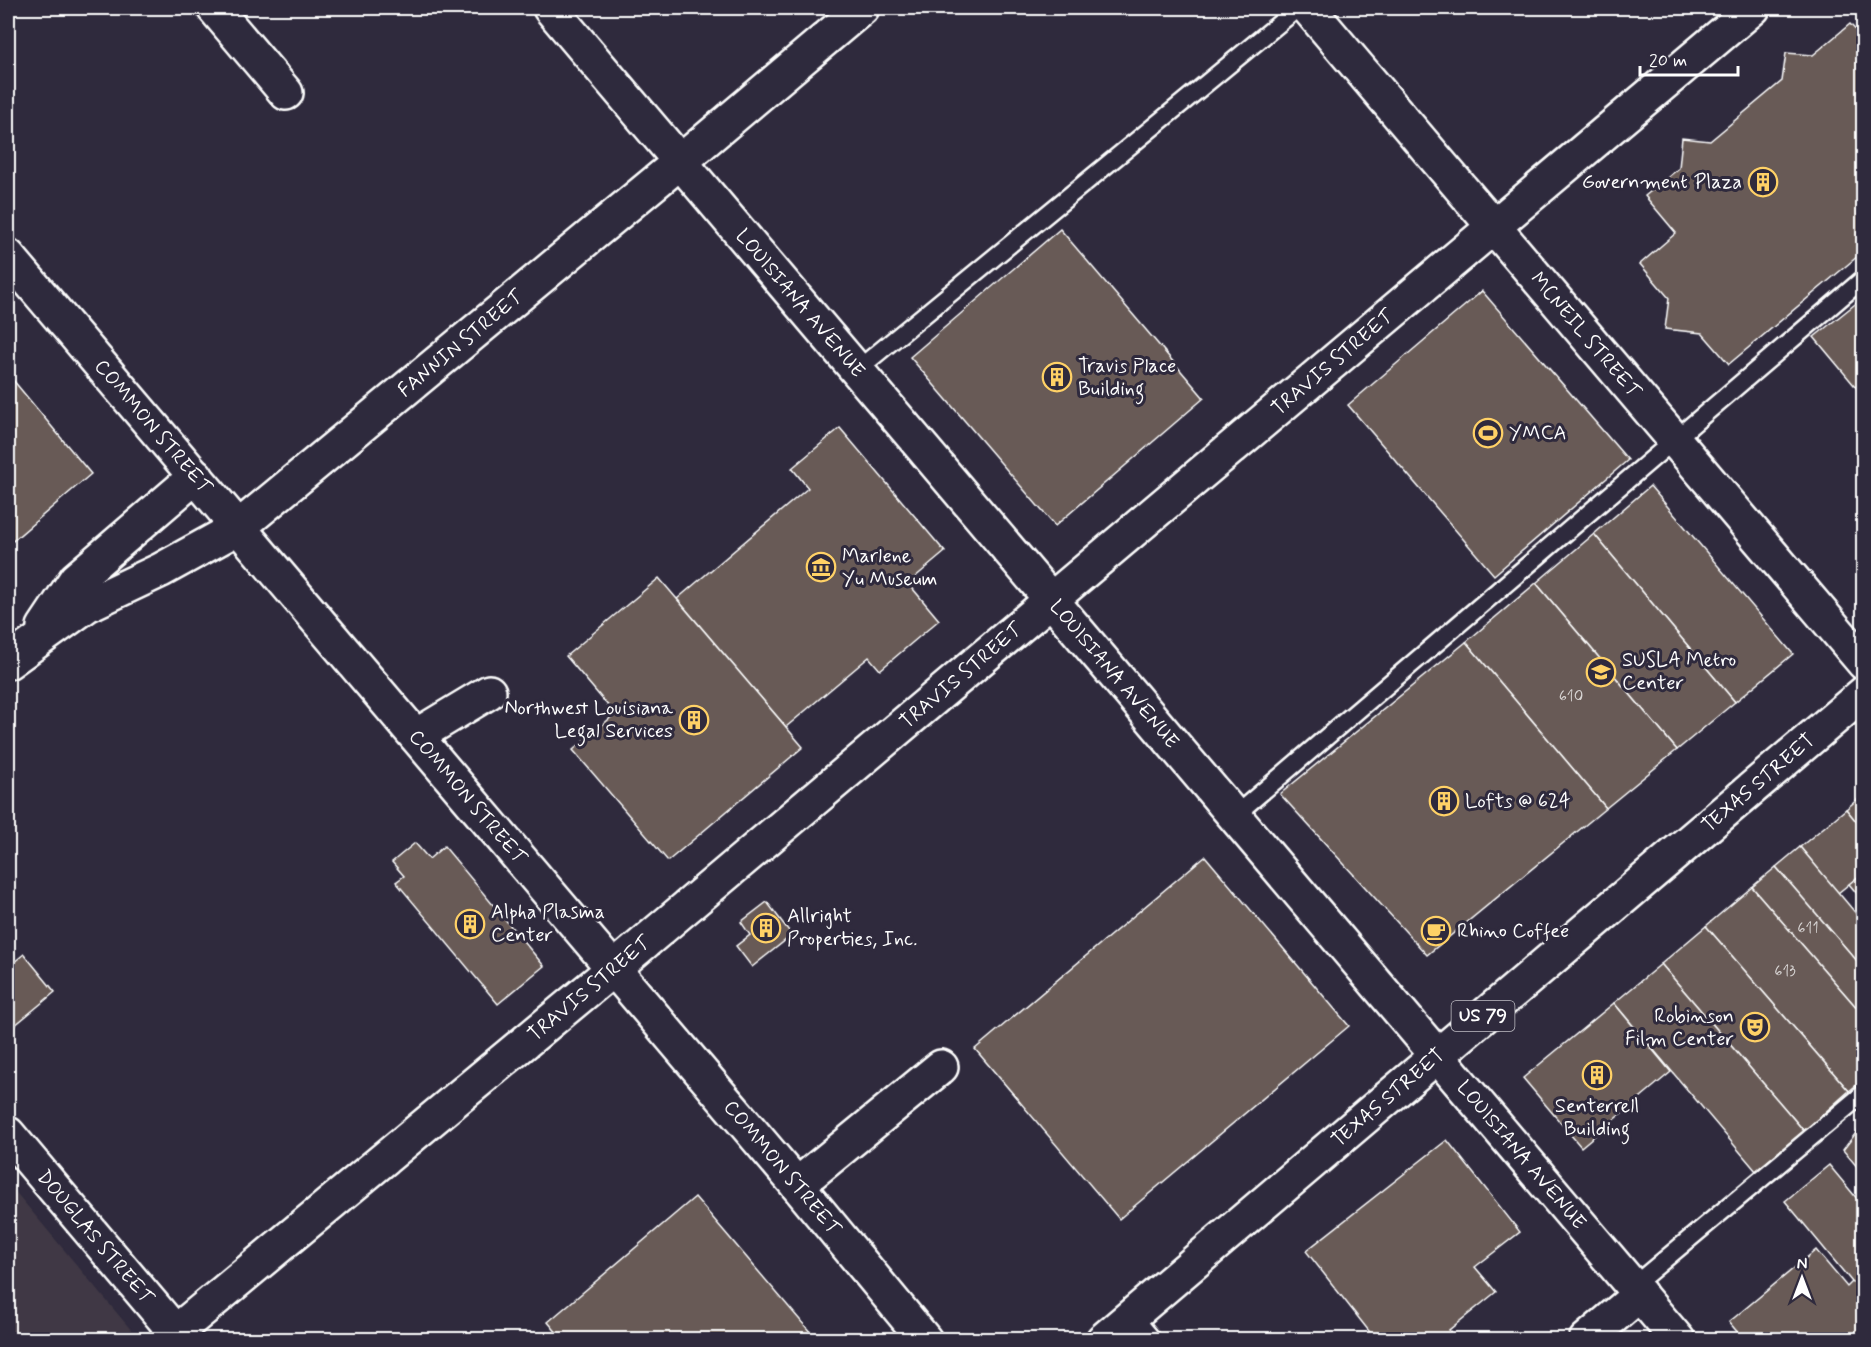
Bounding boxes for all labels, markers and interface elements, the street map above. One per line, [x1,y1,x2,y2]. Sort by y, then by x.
scale bar [1640,39,1738,77]
text: 20 m [1649,49,1687,73]
building icon: Government Plaza [1747,166,1779,198]
place label: Government Plaza [1582,169,1742,196]
street label: LOUISIANA AVENUE [729,223,871,384]
street label: MCNEIL STREET [1524,266,1648,405]
street label: FANNIN STREET [392,283,530,403]
street label: TRAVIS STREET [1266,302,1401,422]
place label: Travis Place Building [1078,353,1176,405]
street label: COMMON STREET [88,354,219,501]
building icon: Travis Place Building [1041,361,1073,393]
sports icon: YMCA [1472,417,1504,449]
place label: YMCA [1509,420,1567,447]
place label: Marlene Yu Museum [842,543,938,593]
museum icon: Marlene Yu Museum [805,551,837,583]
street label: LOUISIANA AVENUE [1043,594,1185,754]
street label: TRAVIS STREET [894,615,1029,735]
place label: SUSLA Metro Center [1622,647,1736,697]
school or university icon: SUSLA Metro Center [1585,656,1617,688]
house number: 610 [1559,686,1583,707]
place label: Northwest Louisiana Legal Services [504,695,674,747]
building icon: Northwest Louisiana Legal Services [678,704,710,736]
street label: COMMON STREET [403,724,534,871]
street label: TEXAS STREET [1696,727,1820,839]
building icon: Lofts @ 624 [1428,785,1460,817]
place label: Lofts @ 624 [1465,788,1571,815]
place label: Alpha Plasma Center [491,899,605,949]
place label: Allright Properties, Inc. [787,903,917,953]
building icon: Alpha Plasma Center [454,908,486,940]
building icon: Allright Properties, Inc. [750,912,782,944]
cafe icon: Rhino Coffee [1420,915,1452,947]
place label: Rhino Coffee [1457,918,1569,945]
house number: 611 [1797,918,1819,939]
street label: TRAVIS STREET [522,929,657,1048]
house number: 613 [1774,961,1796,982]
road number: US 79 [1452,1001,1514,1031]
place label: Robinson Film Center [1625,1003,1734,1053]
theatre icon: Robinson Film Center [1739,1011,1771,1043]
street label: TEXAS STREET [1326,1042,1450,1154]
building icon: Senterrell Building [1581,1059,1613,1091]
street label: LOUISIANA AVENUE [1450,1075,1592,1235]
place label: Senterrell Building [1555,1093,1639,1145]
street label: COMMON STREET [717,1094,848,1242]
street label: DOUGLAS STREET [30,1164,161,1311]
north arrow [1772,1248,1832,1308]
text: N [1797,1254,1807,1275]

